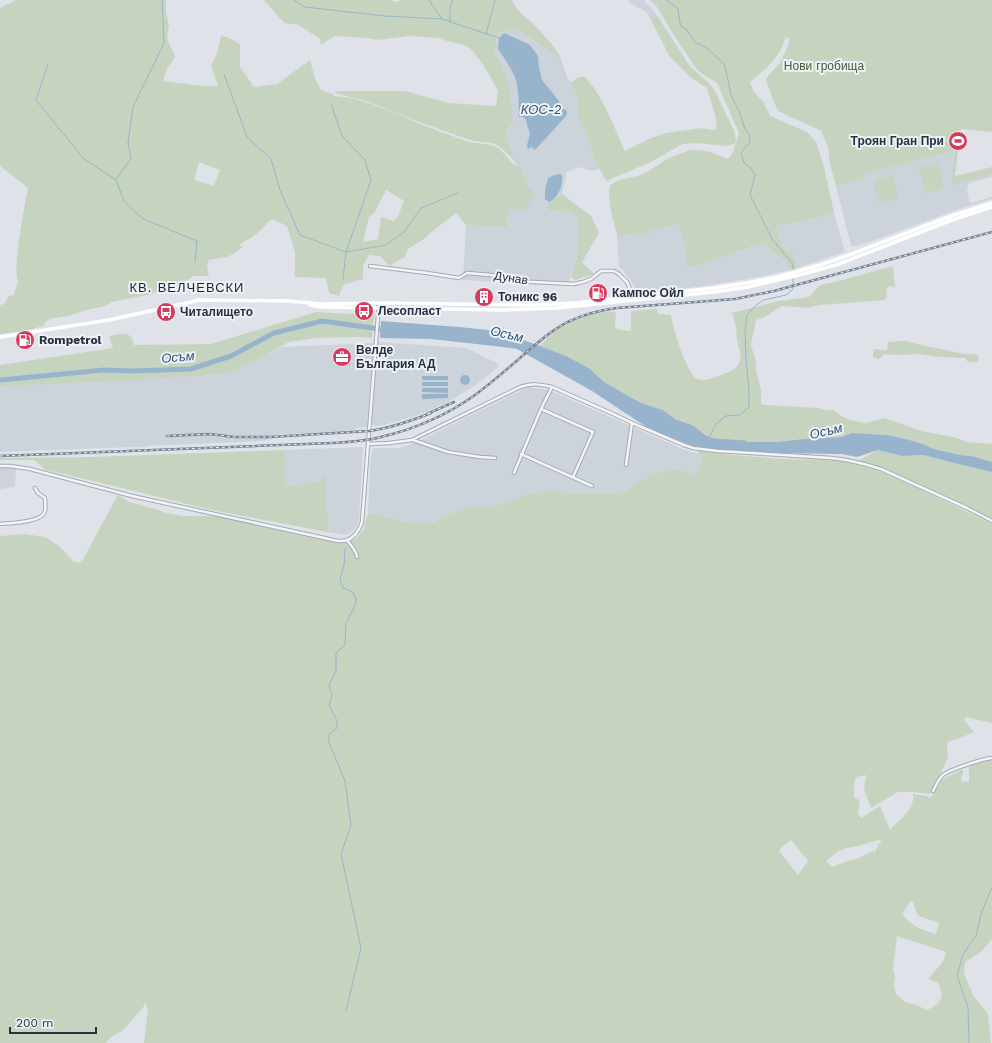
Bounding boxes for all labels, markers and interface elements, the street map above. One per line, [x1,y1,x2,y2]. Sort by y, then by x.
park label: Нови гробища [784,59,865,73]
water label: КОС-2 [521,102,561,117]
sports icon: Троян Гран При [947,130,969,152]
place label: Троян Гран При [851,134,944,148]
street label: Дунав [493,268,529,288]
district label: КВ. ВЕЛЧЕВСКИ [130,280,244,295]
fuel station icon: Кампос Ойл [587,282,609,304]
building icon: Тоникс 96 [473,286,495,308]
place label: Кампос Ойл [612,286,684,300]
place label: Тоникс 96 [498,290,557,304]
bus stop icon: Лесопласт [353,300,375,322]
bus stop icon: Читалището [155,301,177,323]
place label: Лесопласт [378,304,441,318]
place label: Читалището [180,305,253,319]
water label: Осъм [489,323,525,345]
fuel station icon: Rompetrol [14,329,36,351]
place label: Rompetrol [39,333,102,347]
place label: Велде България АД [356,343,436,371]
office icon: Велде България АД [331,346,353,368]
water label: Осъм [161,348,195,366]
water label: Осъм [808,420,844,442]
scale bar [10,1009,96,1035]
text: 200 m [16,1016,53,1030]

